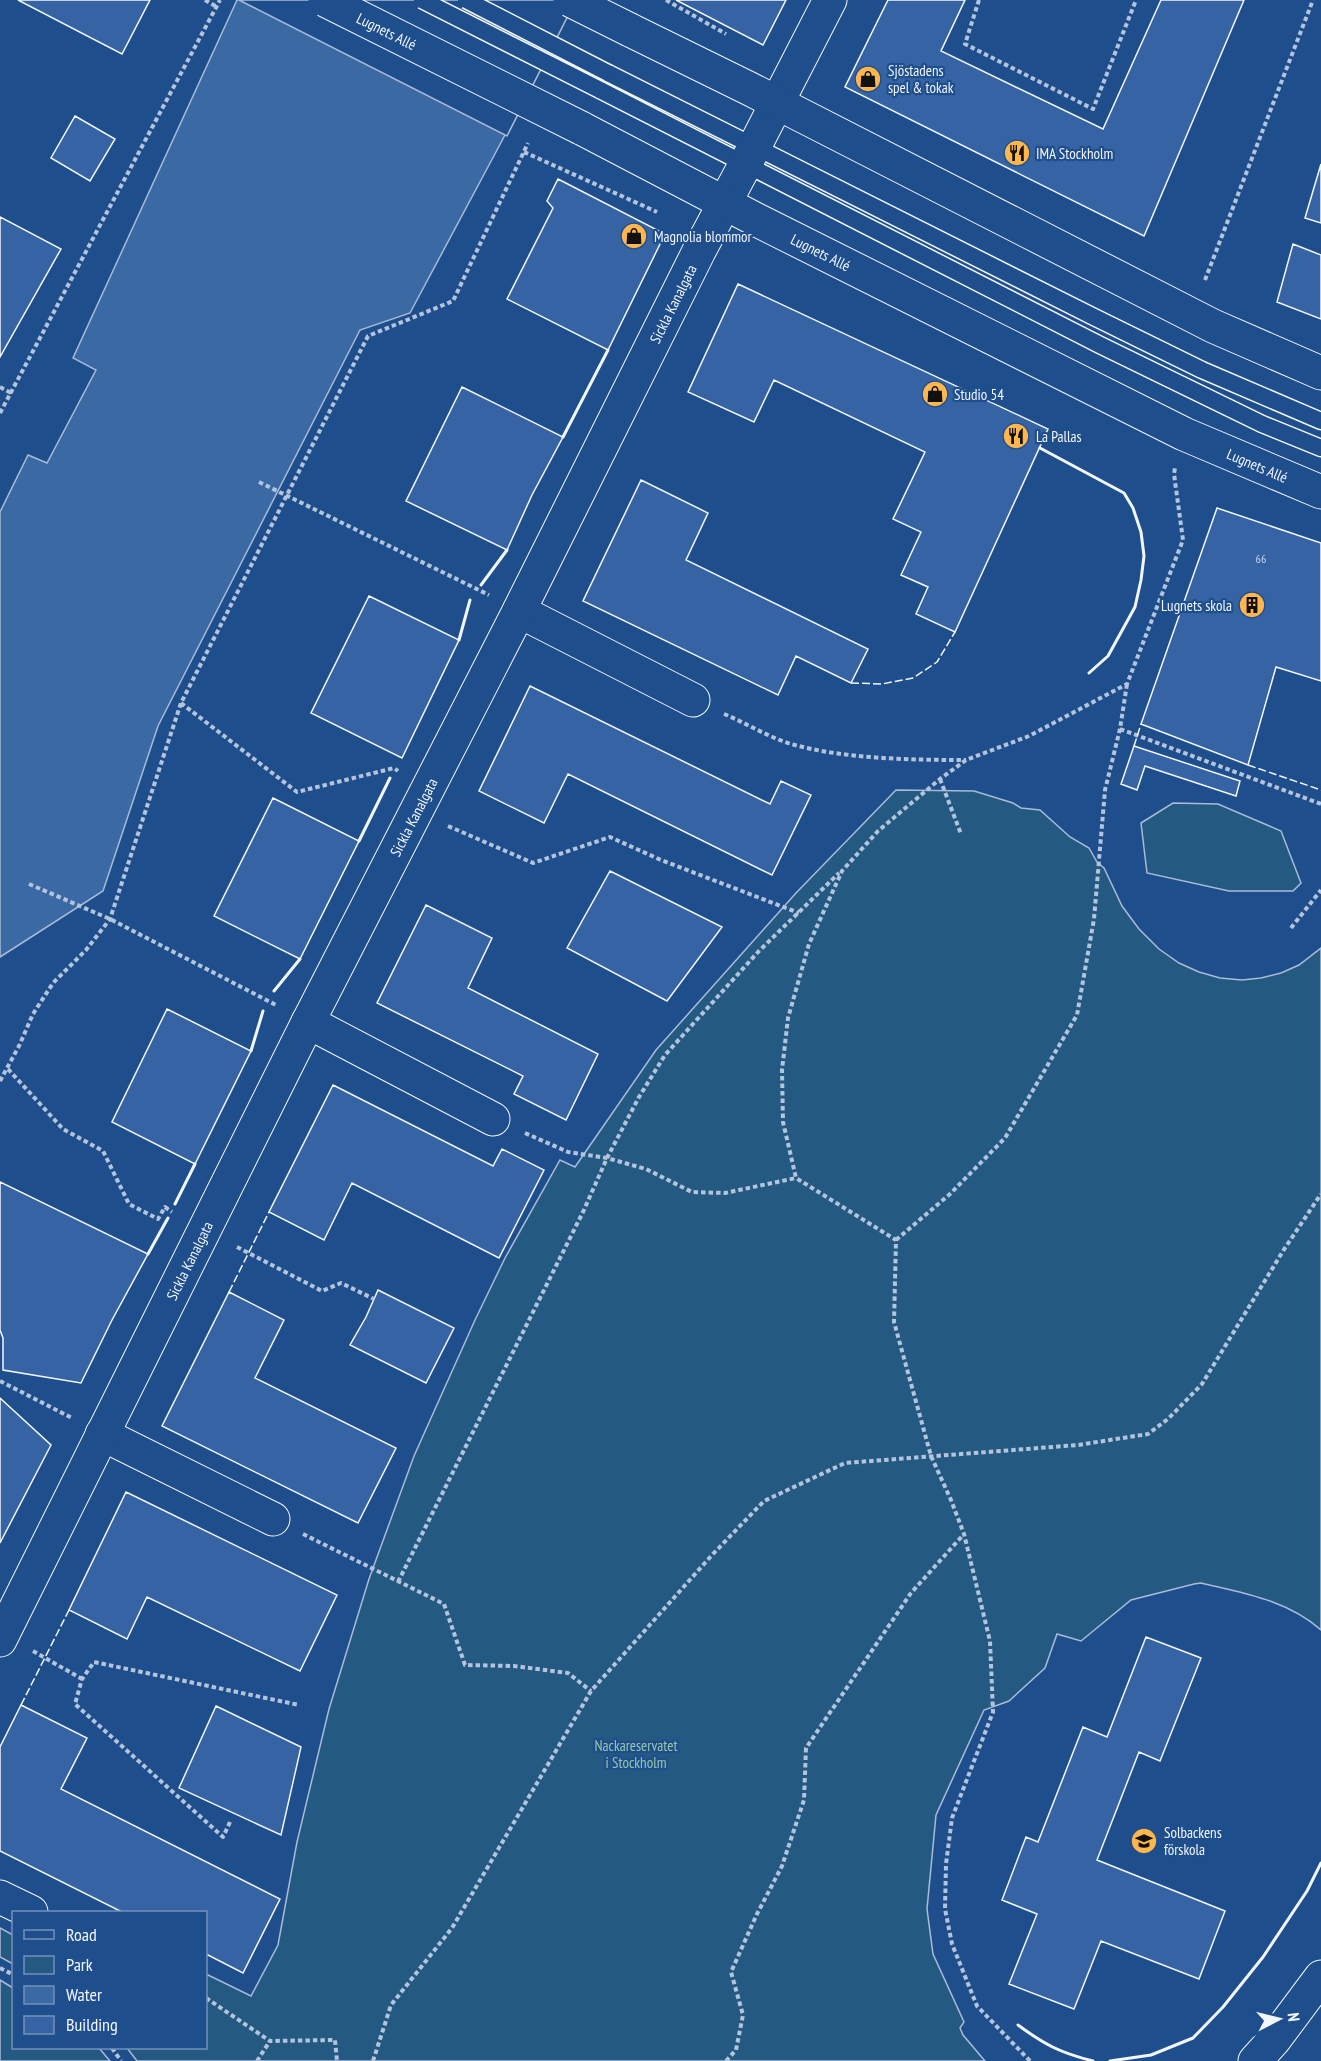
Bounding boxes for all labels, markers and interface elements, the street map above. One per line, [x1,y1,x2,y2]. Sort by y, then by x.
street label: Lugnets Allé [354,8,420,54]
place label: Sjöstadens spel & tokak [888,61,954,97]
shop icon: Sjöstadens spel & tokak [853,64,883,94]
restaurant icon: IMA Stockholm [1002,138,1032,168]
place label: IMA Stockholm [1036,144,1113,163]
shop icon: Magnolia blommor [619,221,649,251]
place label: Magnolia blommor [654,227,753,246]
street label: Lugnets Allé [788,229,854,275]
street label: Sickla Kanalgata [645,261,700,346]
shop icon: Studio 54 [920,379,950,409]
place label: Studio 54 [954,385,1004,404]
restaurant icon: La Pallas [1001,421,1031,451]
place label: La Pallas [1036,427,1082,446]
street label: Lugnets Allé [1224,444,1291,486]
house number: 66 [1256,551,1266,566]
building icon: Lugnets skola [1237,590,1267,620]
place label: Lugnets skola [1161,596,1232,615]
street label: Sickla Kanalgata [385,775,441,859]
street label: Sickla Kanalgata [162,1218,217,1303]
park label: Nackareservatet i Stockholm [594,1736,678,1772]
place label: Solbackens förskola [1164,1823,1222,1859]
school or university icon: Solbackens förskola [1129,1826,1159,1856]
legend [12,1911,207,2049]
text: Road [66,1923,97,1946]
text: Park [66,1953,93,1976]
text: Water [66,1983,102,2006]
north arrow [1249,1989,1309,2049]
text: N [1283,2012,1304,2023]
text: Building [66,2013,118,2036]

